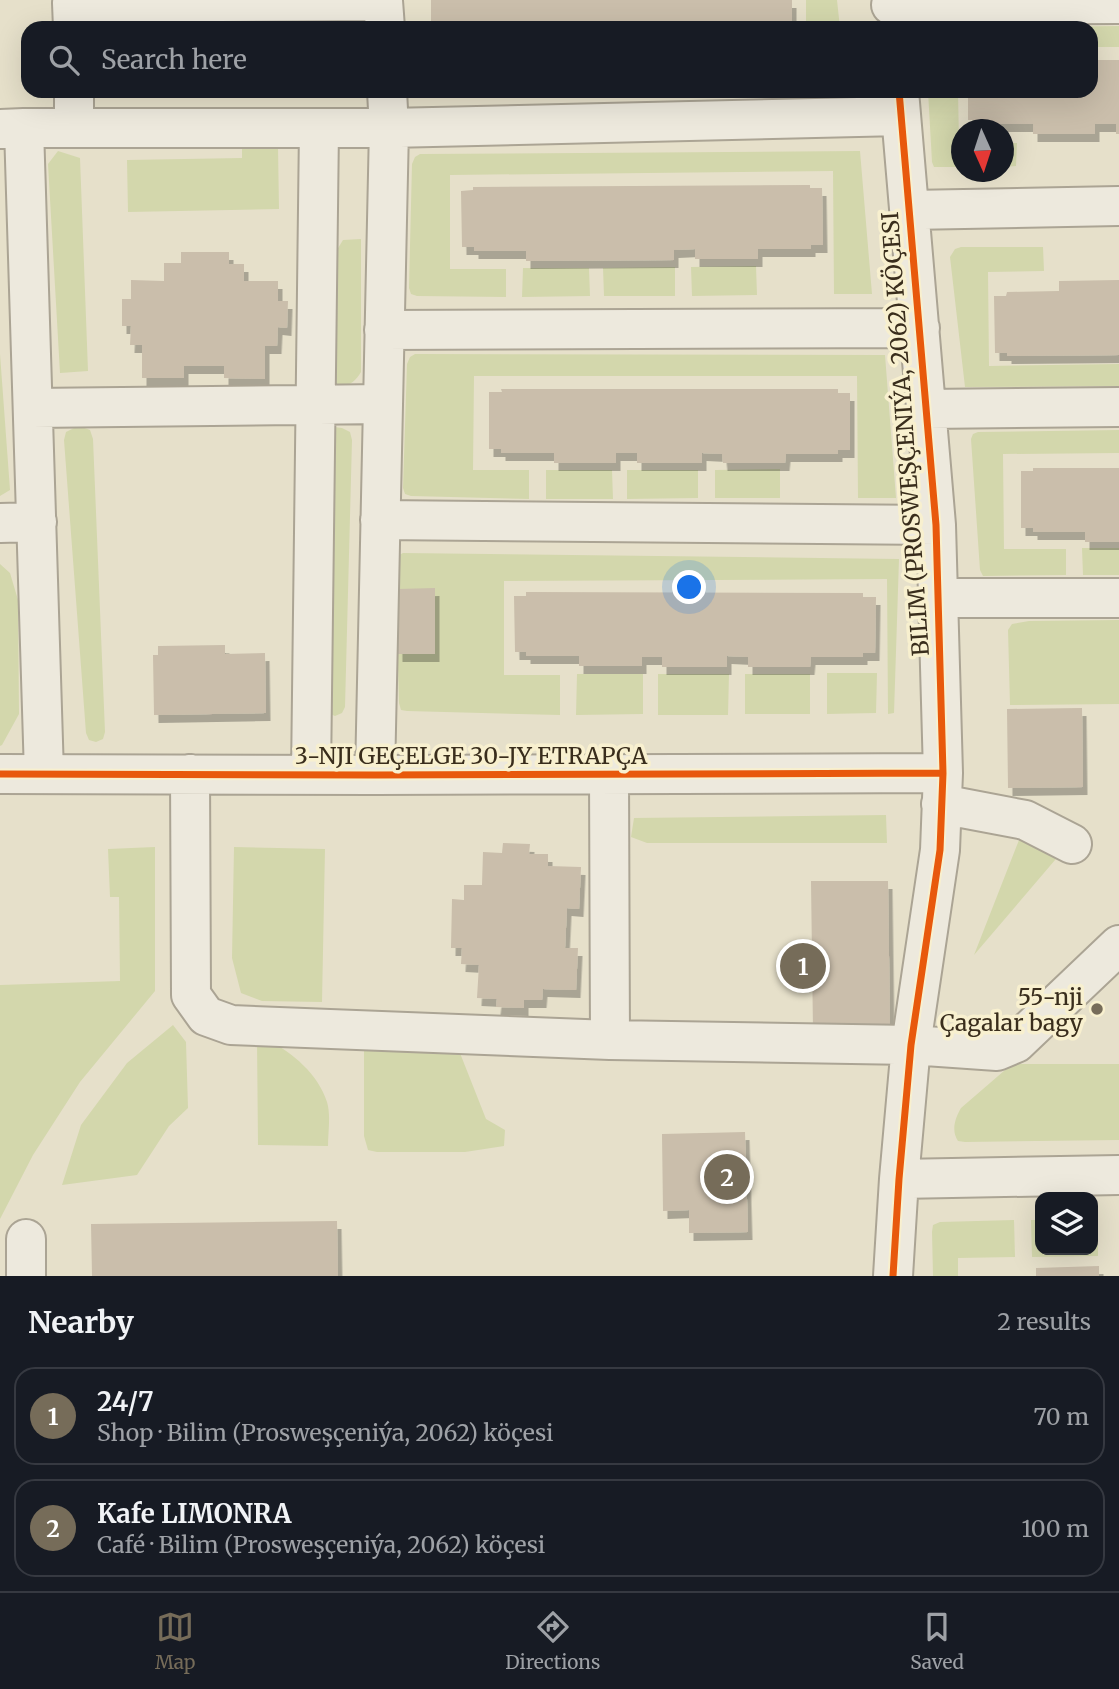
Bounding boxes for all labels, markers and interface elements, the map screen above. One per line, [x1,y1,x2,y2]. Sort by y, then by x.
search box [21,21,1098,98]
icon: search [45,41,83,79]
text: Search here [101,43,247,76]
north arrow [951,119,1014,182]
street label: BILIM (PROSWEŞÇENIÝA, 2062) KÖÇESI [875,211,935,657]
your location [672,570,706,604]
street label: 3-NJI GEÇELGE 30-JY ETRAPÇA [295,741,648,770]
pin: 1 [780,940,826,992]
place label: 55-nji Çagalar bagy [940,982,1084,1037]
marker: 55-nji Çagalar bagy [1089,1001,1105,1017]
pin: 2 [704,1151,750,1203]
map controls [1035,1192,1098,1255]
button: layers [1035,1192,1098,1255]
text: Nearby [28,1303,134,1341]
text: 2 results [997,1307,1091,1336]
text: 24/7 [97,1385,153,1418]
text: 1 [48,1402,58,1431]
text: 70 m [1033,1402,1089,1431]
text: Shop · Bilim (Prosweşçeniýa, 2062) köçesi [97,1418,554,1447]
text: Kafe LIMONRA [97,1497,291,1530]
text: 2 [46,1514,60,1543]
text: 100 m [1021,1514,1089,1543]
text: Café · Bilim (Prosweşçeniýa, 2062) köçesi [97,1530,545,1559]
tab: Map [155,1608,195,1674]
tab: Directions [505,1608,600,1674]
tab: Saved [910,1608,964,1674]

